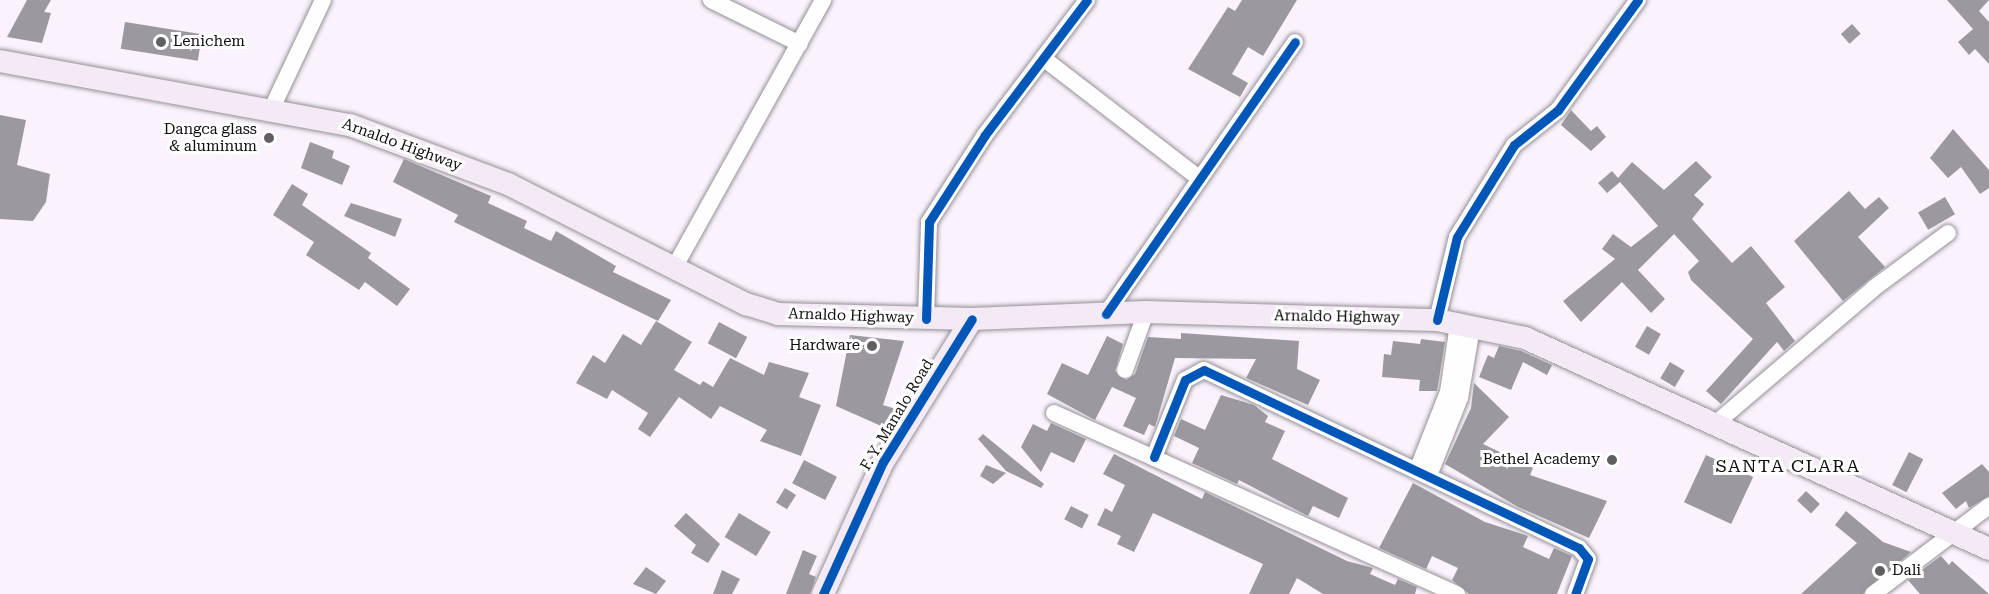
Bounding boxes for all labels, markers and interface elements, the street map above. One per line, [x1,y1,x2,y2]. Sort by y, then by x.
place label: Lenichem [173,33,245,51]
marker: Lenichem [154,35,168,49]
street label: Arnaldo Highway [340,115,464,175]
place label: Dangca glass & aluminum [164,120,257,155]
marker: Dangca glass & aluminum [262,131,276,145]
street label: Arnaldo Highway [788,305,914,327]
street label: Arnaldo Highway [1274,307,1400,327]
place label: Hardware [789,337,860,355]
marker: Hardware [865,339,879,353]
street label: F. Y. Manalo Road [857,356,937,474]
place label: Bethel Academy [1483,451,1600,469]
marker: Bethel Academy [1605,453,1619,467]
district label: SANTA CLARA [1715,455,1861,477]
place label: Dali [1892,562,1921,580]
marker: Dali [1873,564,1887,578]

